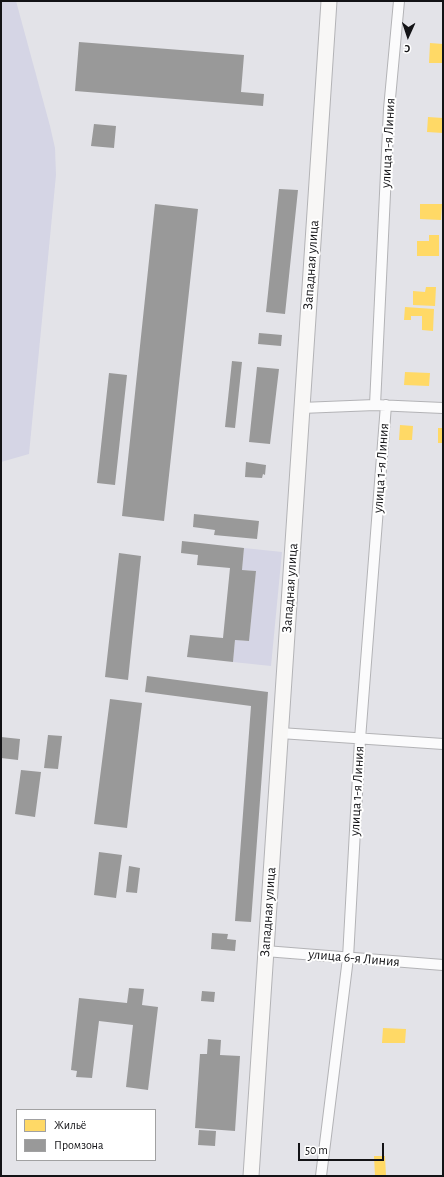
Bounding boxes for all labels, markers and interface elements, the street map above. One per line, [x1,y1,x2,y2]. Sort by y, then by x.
north arrow [388,16,428,56]
text: С [404,43,411,54]
street label: улица 1-я Линия [377,98,399,188]
street label: Западная улица [299,220,323,310]
street label: улица 1-я Линия [369,422,393,514]
street label: Западная улица [278,543,302,633]
street label: улица 1-я Линия [346,746,368,836]
street label: Западная улица [256,867,280,957]
street label: улица 6-я Линия [308,946,400,970]
legend [16,1109,156,1161]
text: Жильё [54,1119,86,1131]
scale bar [300,1135,386,1161]
text: Промзона [54,1139,104,1151]
text: 50 m [305,1144,328,1156]

